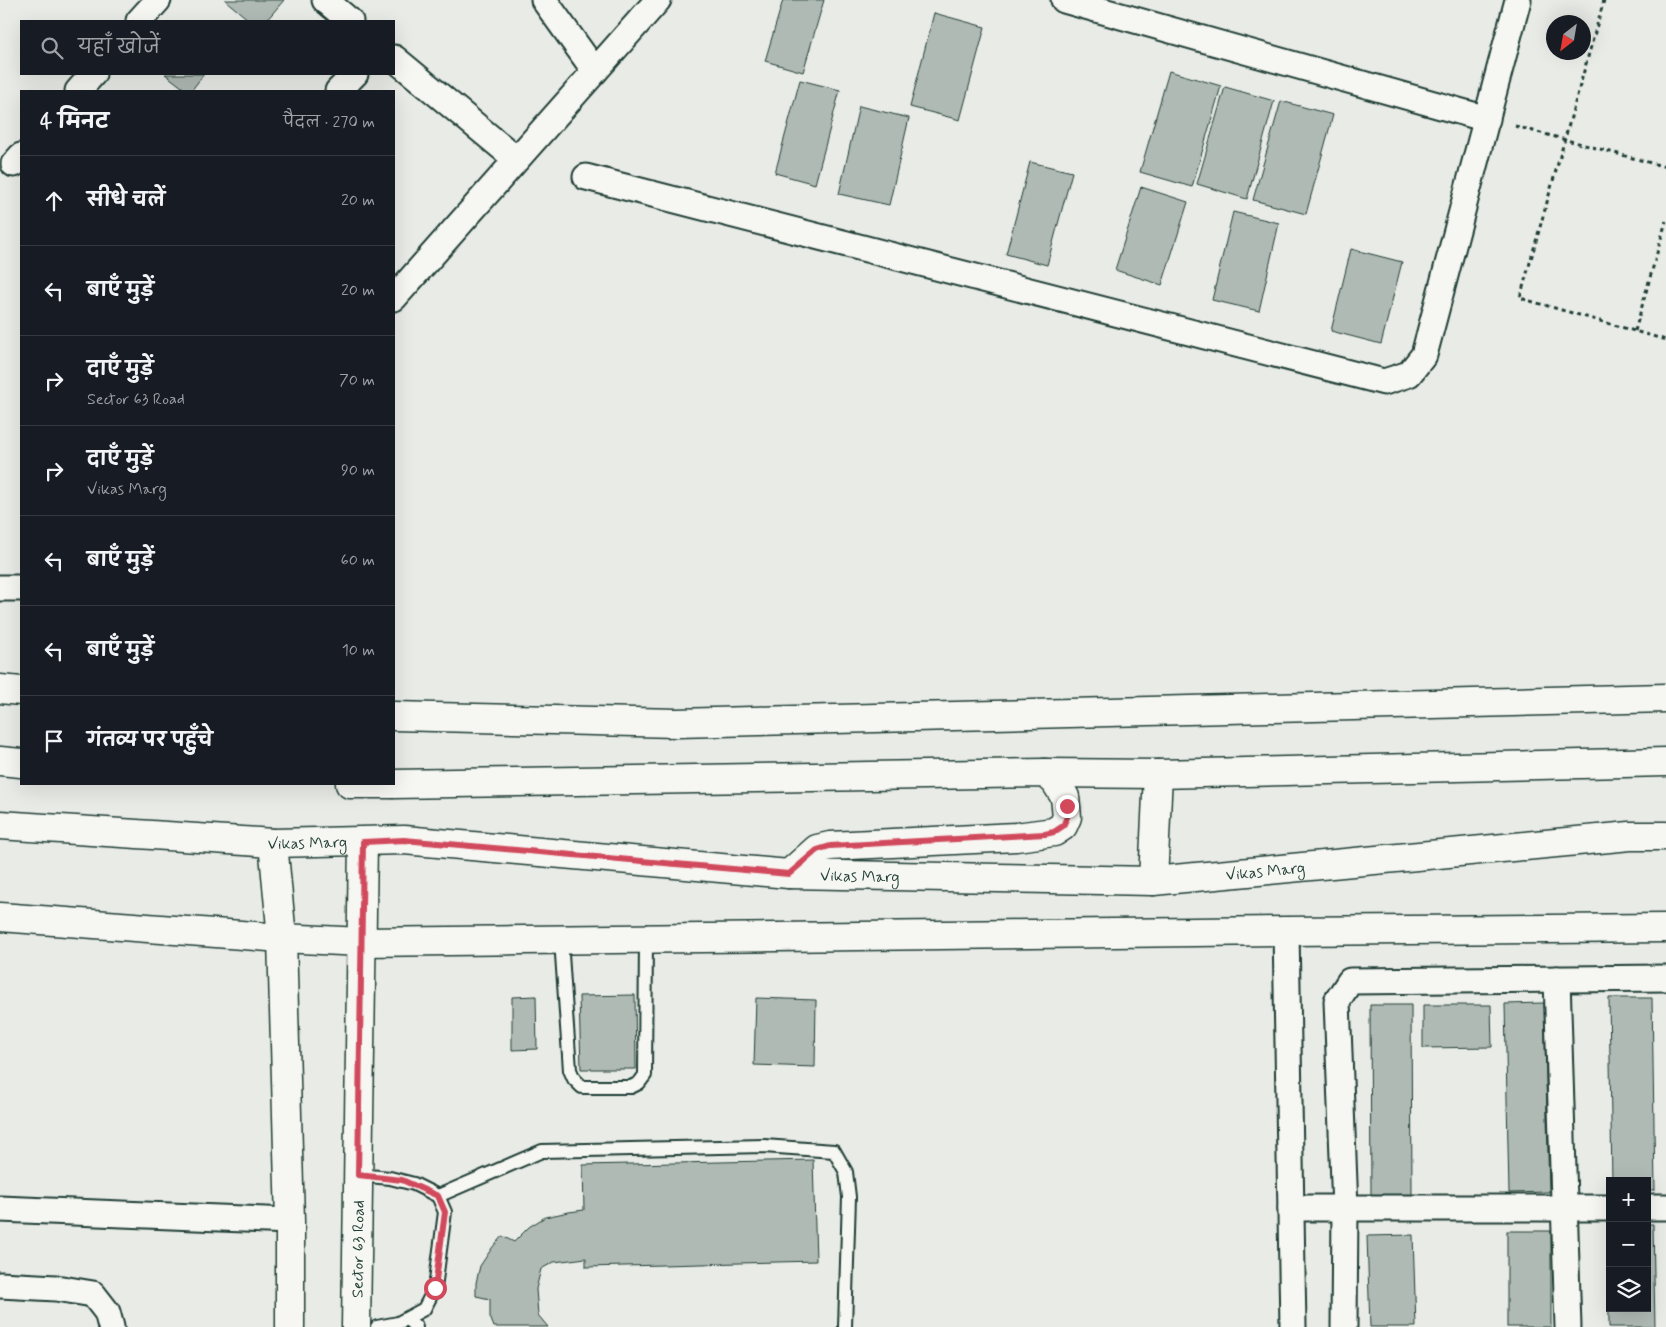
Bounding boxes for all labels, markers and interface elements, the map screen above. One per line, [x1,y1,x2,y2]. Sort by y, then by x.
north arrow [1546,15,1591,60]
search box [20,20,395,75]
icon: search [38,34,66,62]
text: यहाँ खोजें [78,35,160,60]
text: 4 मिनट [40,108,109,136]
text: पैदल · 270 m [283,112,375,133]
icon: ahead [40,187,68,215]
text: सीधे चलें [87,188,165,213]
text: 20 m [341,190,375,211]
icon: left [40,277,68,305]
text: बाएँ मुड़ें [87,278,154,303]
text: 20 m [341,280,375,301]
text: दाएँ मुड़ें [87,357,153,382]
icon: right [40,367,68,395]
text: 70 m [339,370,375,391]
text: Sector 63 Road [87,389,185,410]
text: दाएँ मुड़ें [87,447,153,472]
icon: right [40,457,68,485]
text: 90 m [341,460,375,481]
text: Vikas Marg [87,479,167,500]
icon: left [40,547,68,575]
text: बाएँ मुड़ें [87,548,154,573]
text: 60 m [341,550,375,571]
icon: left [40,637,68,665]
text: बाएँ मुड़ें [87,638,154,663]
text: 10 m [342,640,375,661]
icon: arrive [40,727,68,755]
text: गंतव्य पर पहुँचे [87,728,213,753]
route end [1056,795,1079,818]
street label: Vikas Marg [267,832,348,855]
street label: Vikas Marg [1225,858,1306,886]
street label: Vikas Marg [820,866,900,889]
map controls [1606,1177,1651,1312]
button: + [1606,1177,1651,1222]
street label: Sector 63 Road [347,1200,370,1298]
button: − [1606,1222,1651,1267]
button: layers [1606,1267,1651,1312]
route start [424,1277,447,1300]

